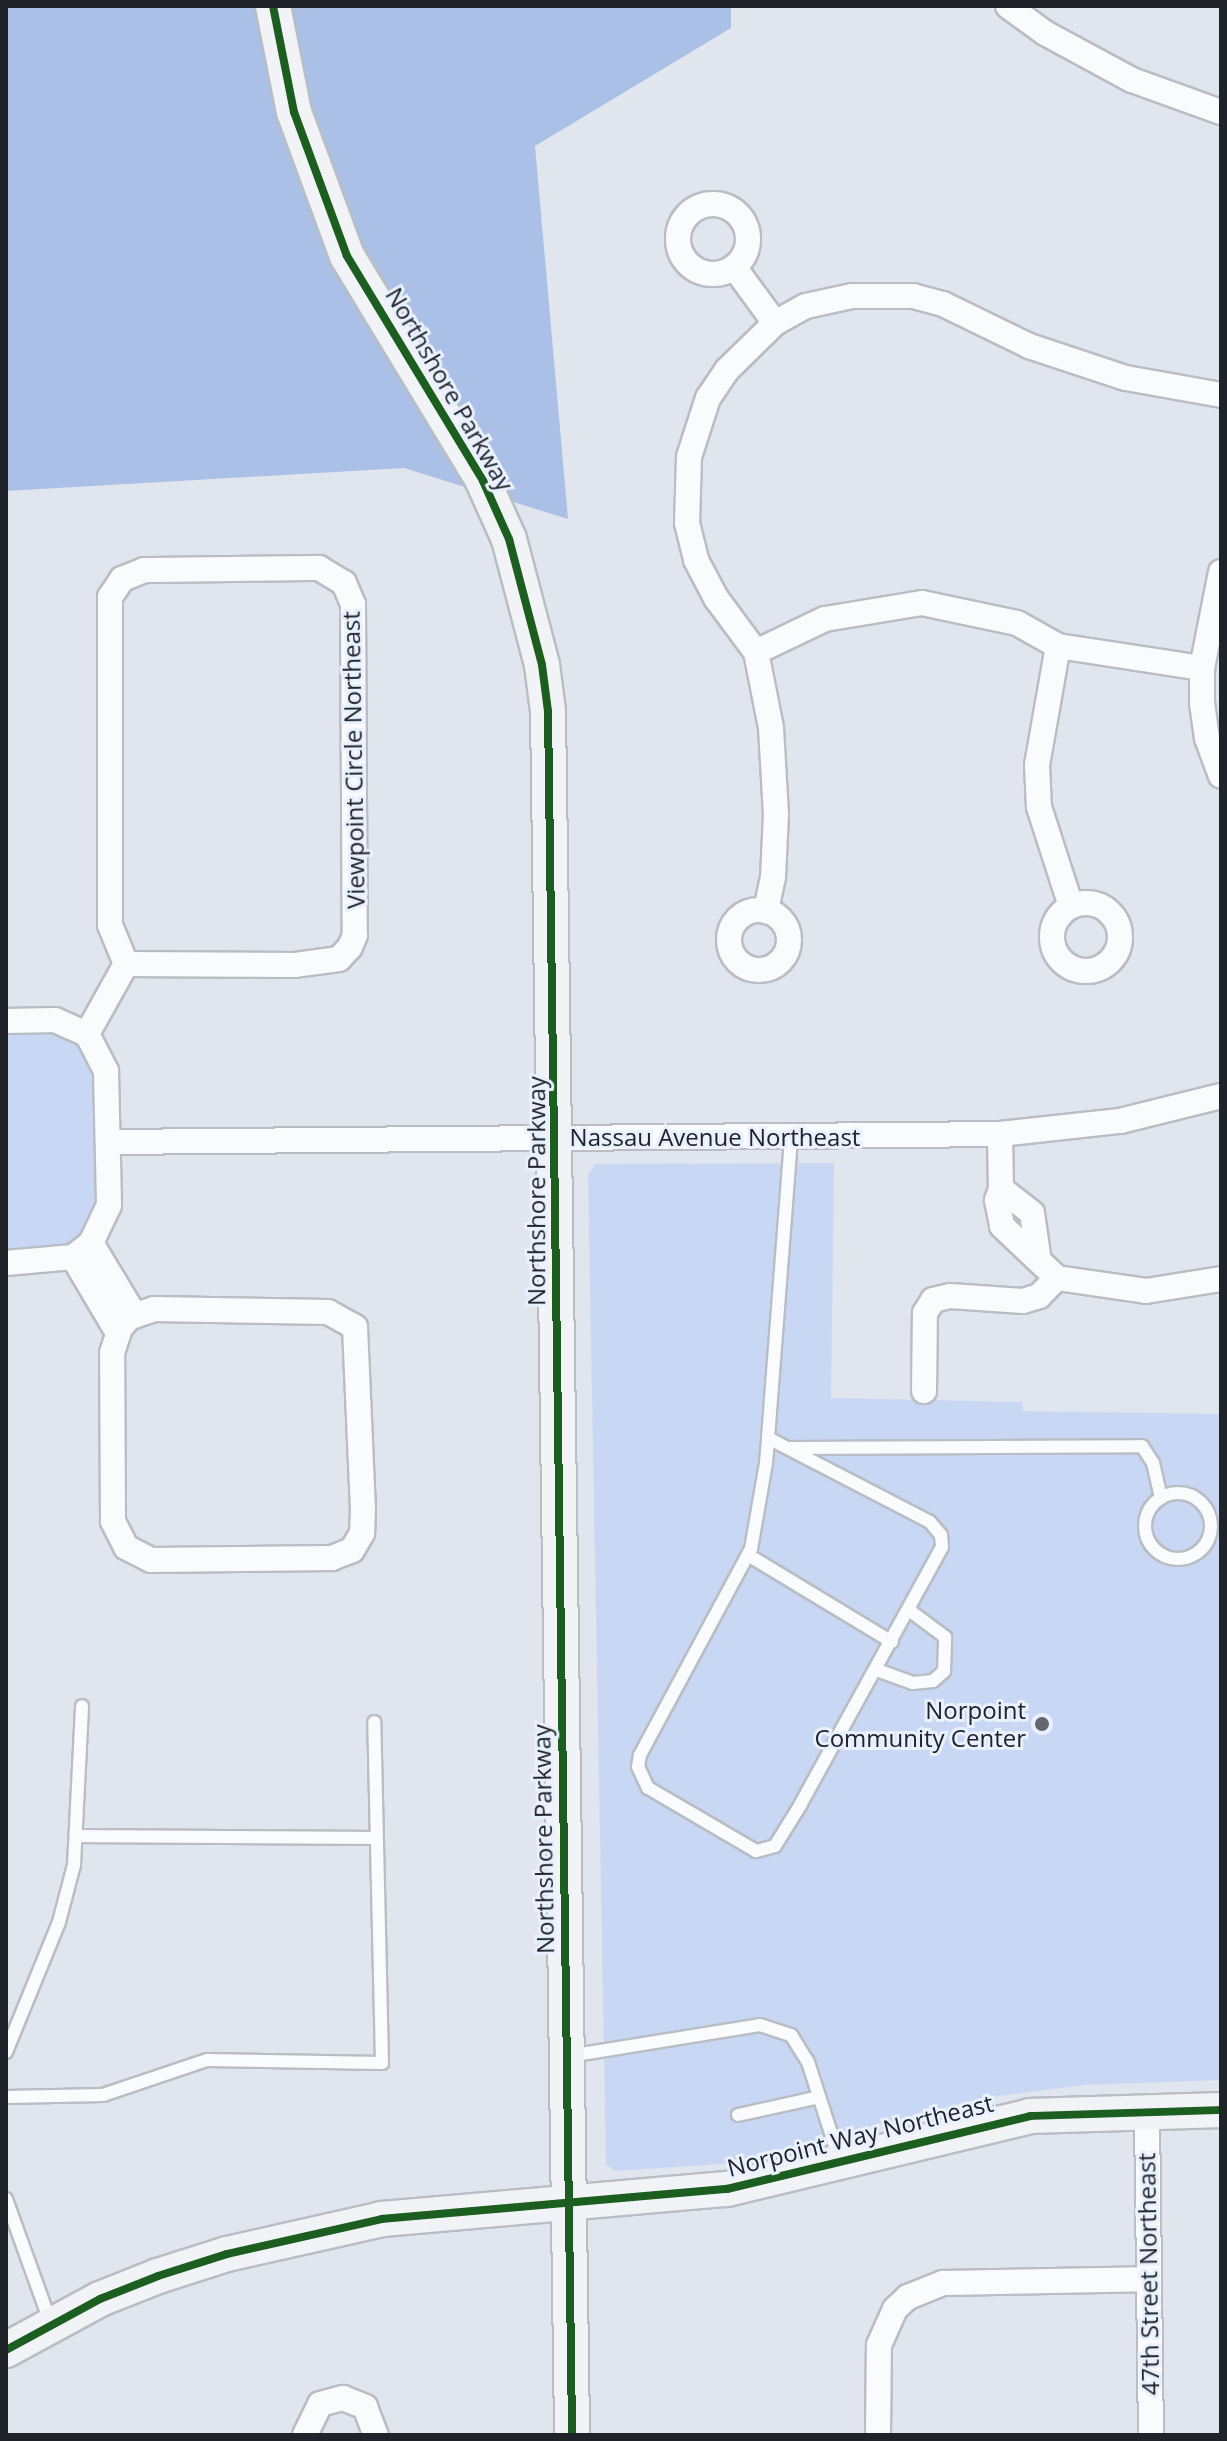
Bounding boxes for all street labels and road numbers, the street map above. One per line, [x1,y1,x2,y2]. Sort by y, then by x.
street label: Northshore Parkway [380,282,520,496]
street label: Viewpoint Circle Northeast [336,611,370,909]
street label: Northshore Parkway [522,1076,550,1306]
street label: Nassau Avenue Northeast [570,1123,860,1151]
street label: Northshore Parkway [527,1724,559,1954]
street label: Norpoint Way Northeast [724,2088,996,2182]
street label: 47th Street Northeast [1131,2152,1165,2396]

